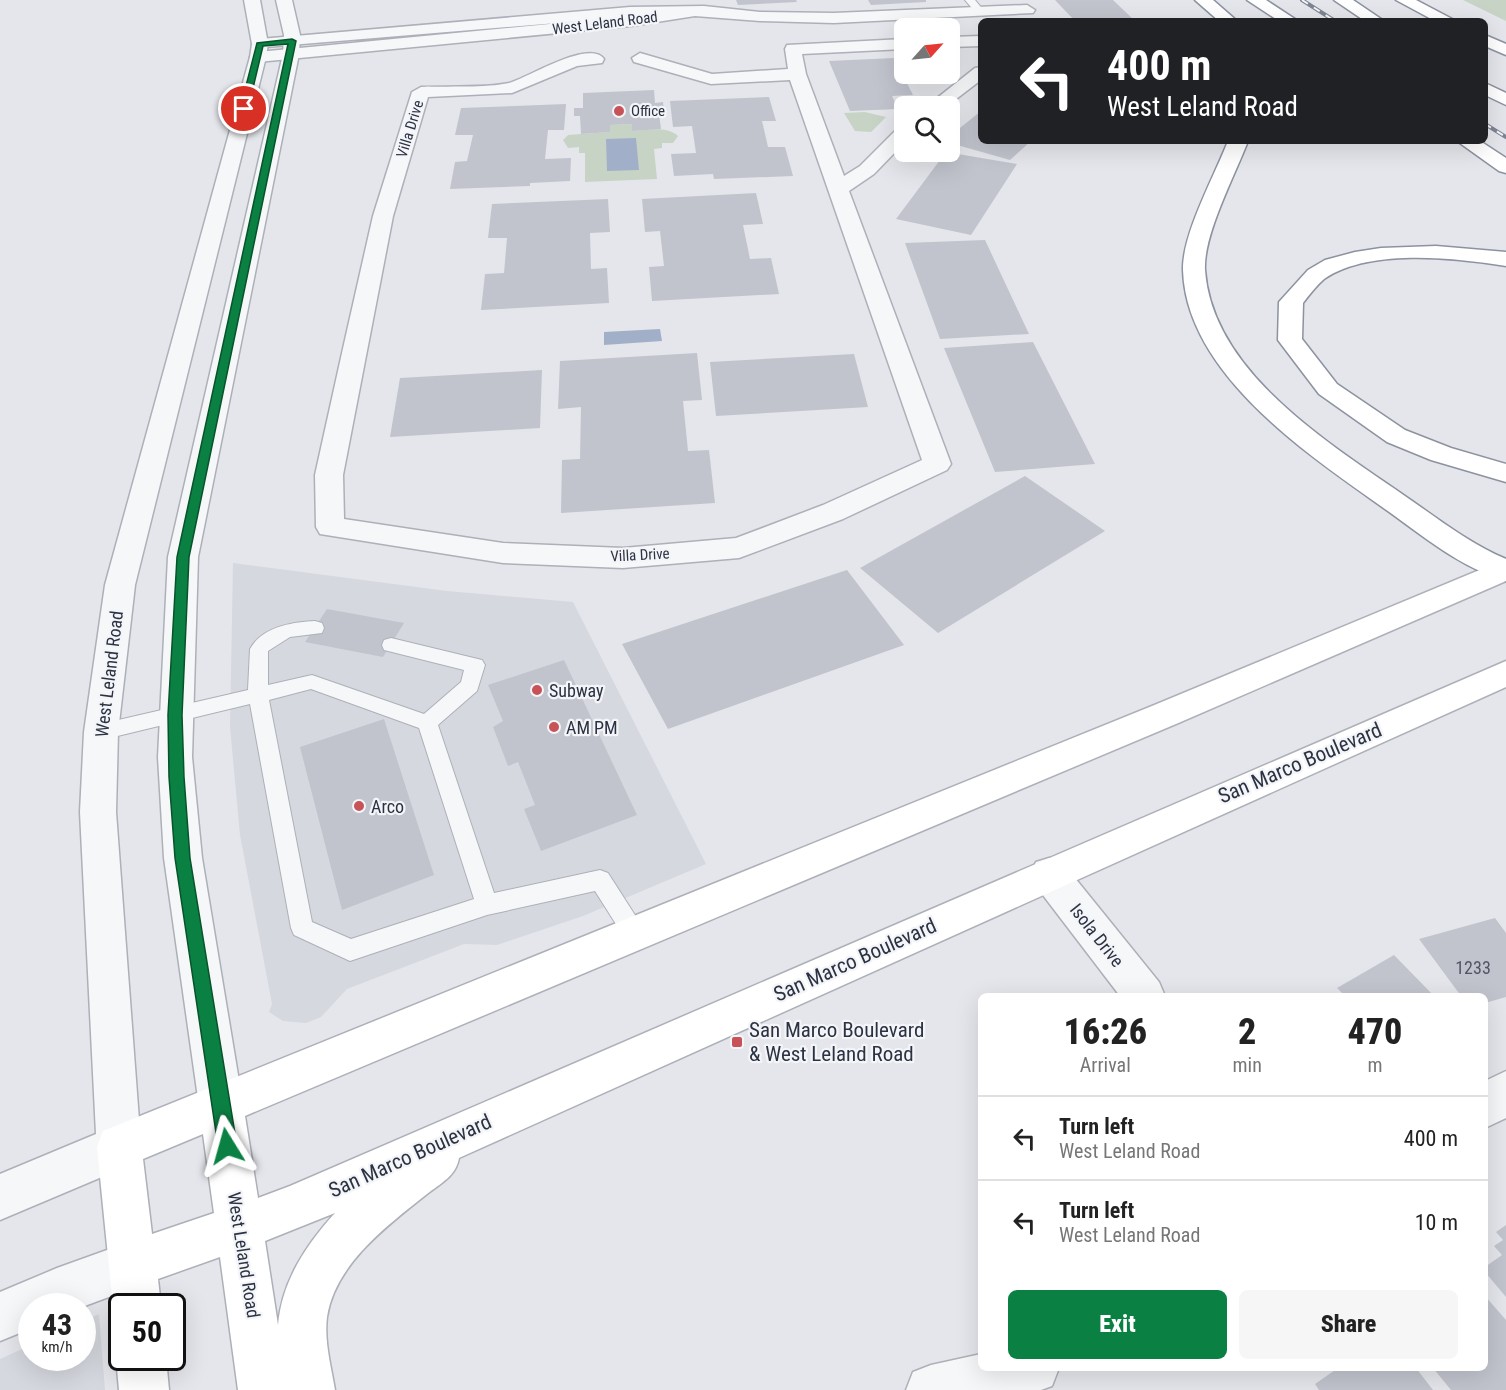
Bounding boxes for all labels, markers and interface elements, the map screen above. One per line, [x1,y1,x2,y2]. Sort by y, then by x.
street label: West Leland Road [551,8,659,38]
north arrow [894,18,960,84]
map controls [894,18,960,162]
text: 400 m [1107,41,1212,90]
icon: left [1008,42,1086,120]
pin [218,83,269,134]
text: West Leland Road [1107,91,1298,123]
icon: arrive [227,92,260,125]
button: search [894,96,960,162]
street label: Villa Drive [393,98,427,160]
place label: Office [631,102,665,120]
marker: Office [612,104,626,118]
street label: Villa Drive [610,544,670,566]
street label: West Leland Road [91,610,127,738]
place label: Subway [549,680,604,701]
marker: Subway [530,683,544,697]
place label: AM PM [566,717,618,738]
street label: San Marco Boulevard [1215,718,1385,808]
marker: AM PM [547,720,561,734]
place label: Arco [371,796,404,817]
marker: Arco [352,799,366,813]
street label: Isola Drive [1066,899,1128,971]
street label: San Marco Boulevard [770,913,940,1007]
house number: 1233 [1455,957,1491,978]
text: 16:26 [1064,1011,1147,1053]
text: 2 [1238,1011,1256,1053]
text: 470 [1347,1011,1402,1053]
place label: San Marco Boulevard & West Leland Road [749,1018,924,1066]
marker: San Marco Boulevard & West Leland Road [730,1035,744,1049]
text: Arrival [1080,1053,1131,1077]
text: min [1233,1053,1262,1077]
text: m [1367,1053,1382,1077]
street label: San Marco Boulevard [325,1109,495,1203]
position arrow [195,1114,259,1178]
text: Turn left [1059,1114,1134,1139]
icon: left [1008,1122,1041,1155]
text: 400 m [1404,1126,1458,1151]
text: West Leland Road [1059,1139,1200,1163]
street label: West Leland Road [224,1191,264,1319]
text: Turn left [1059,1198,1134,1223]
icon: left [1008,1206,1041,1239]
text: 10 m [1415,1210,1458,1235]
text: West Leland Road [1059,1223,1200,1247]
button: Exit [1008,1290,1227,1359]
button: Share [1239,1290,1458,1359]
speed limit sign: 50 [108,1293,186,1371]
text: 43 [42,1307,72,1342]
text: km/h [42,1338,72,1356]

